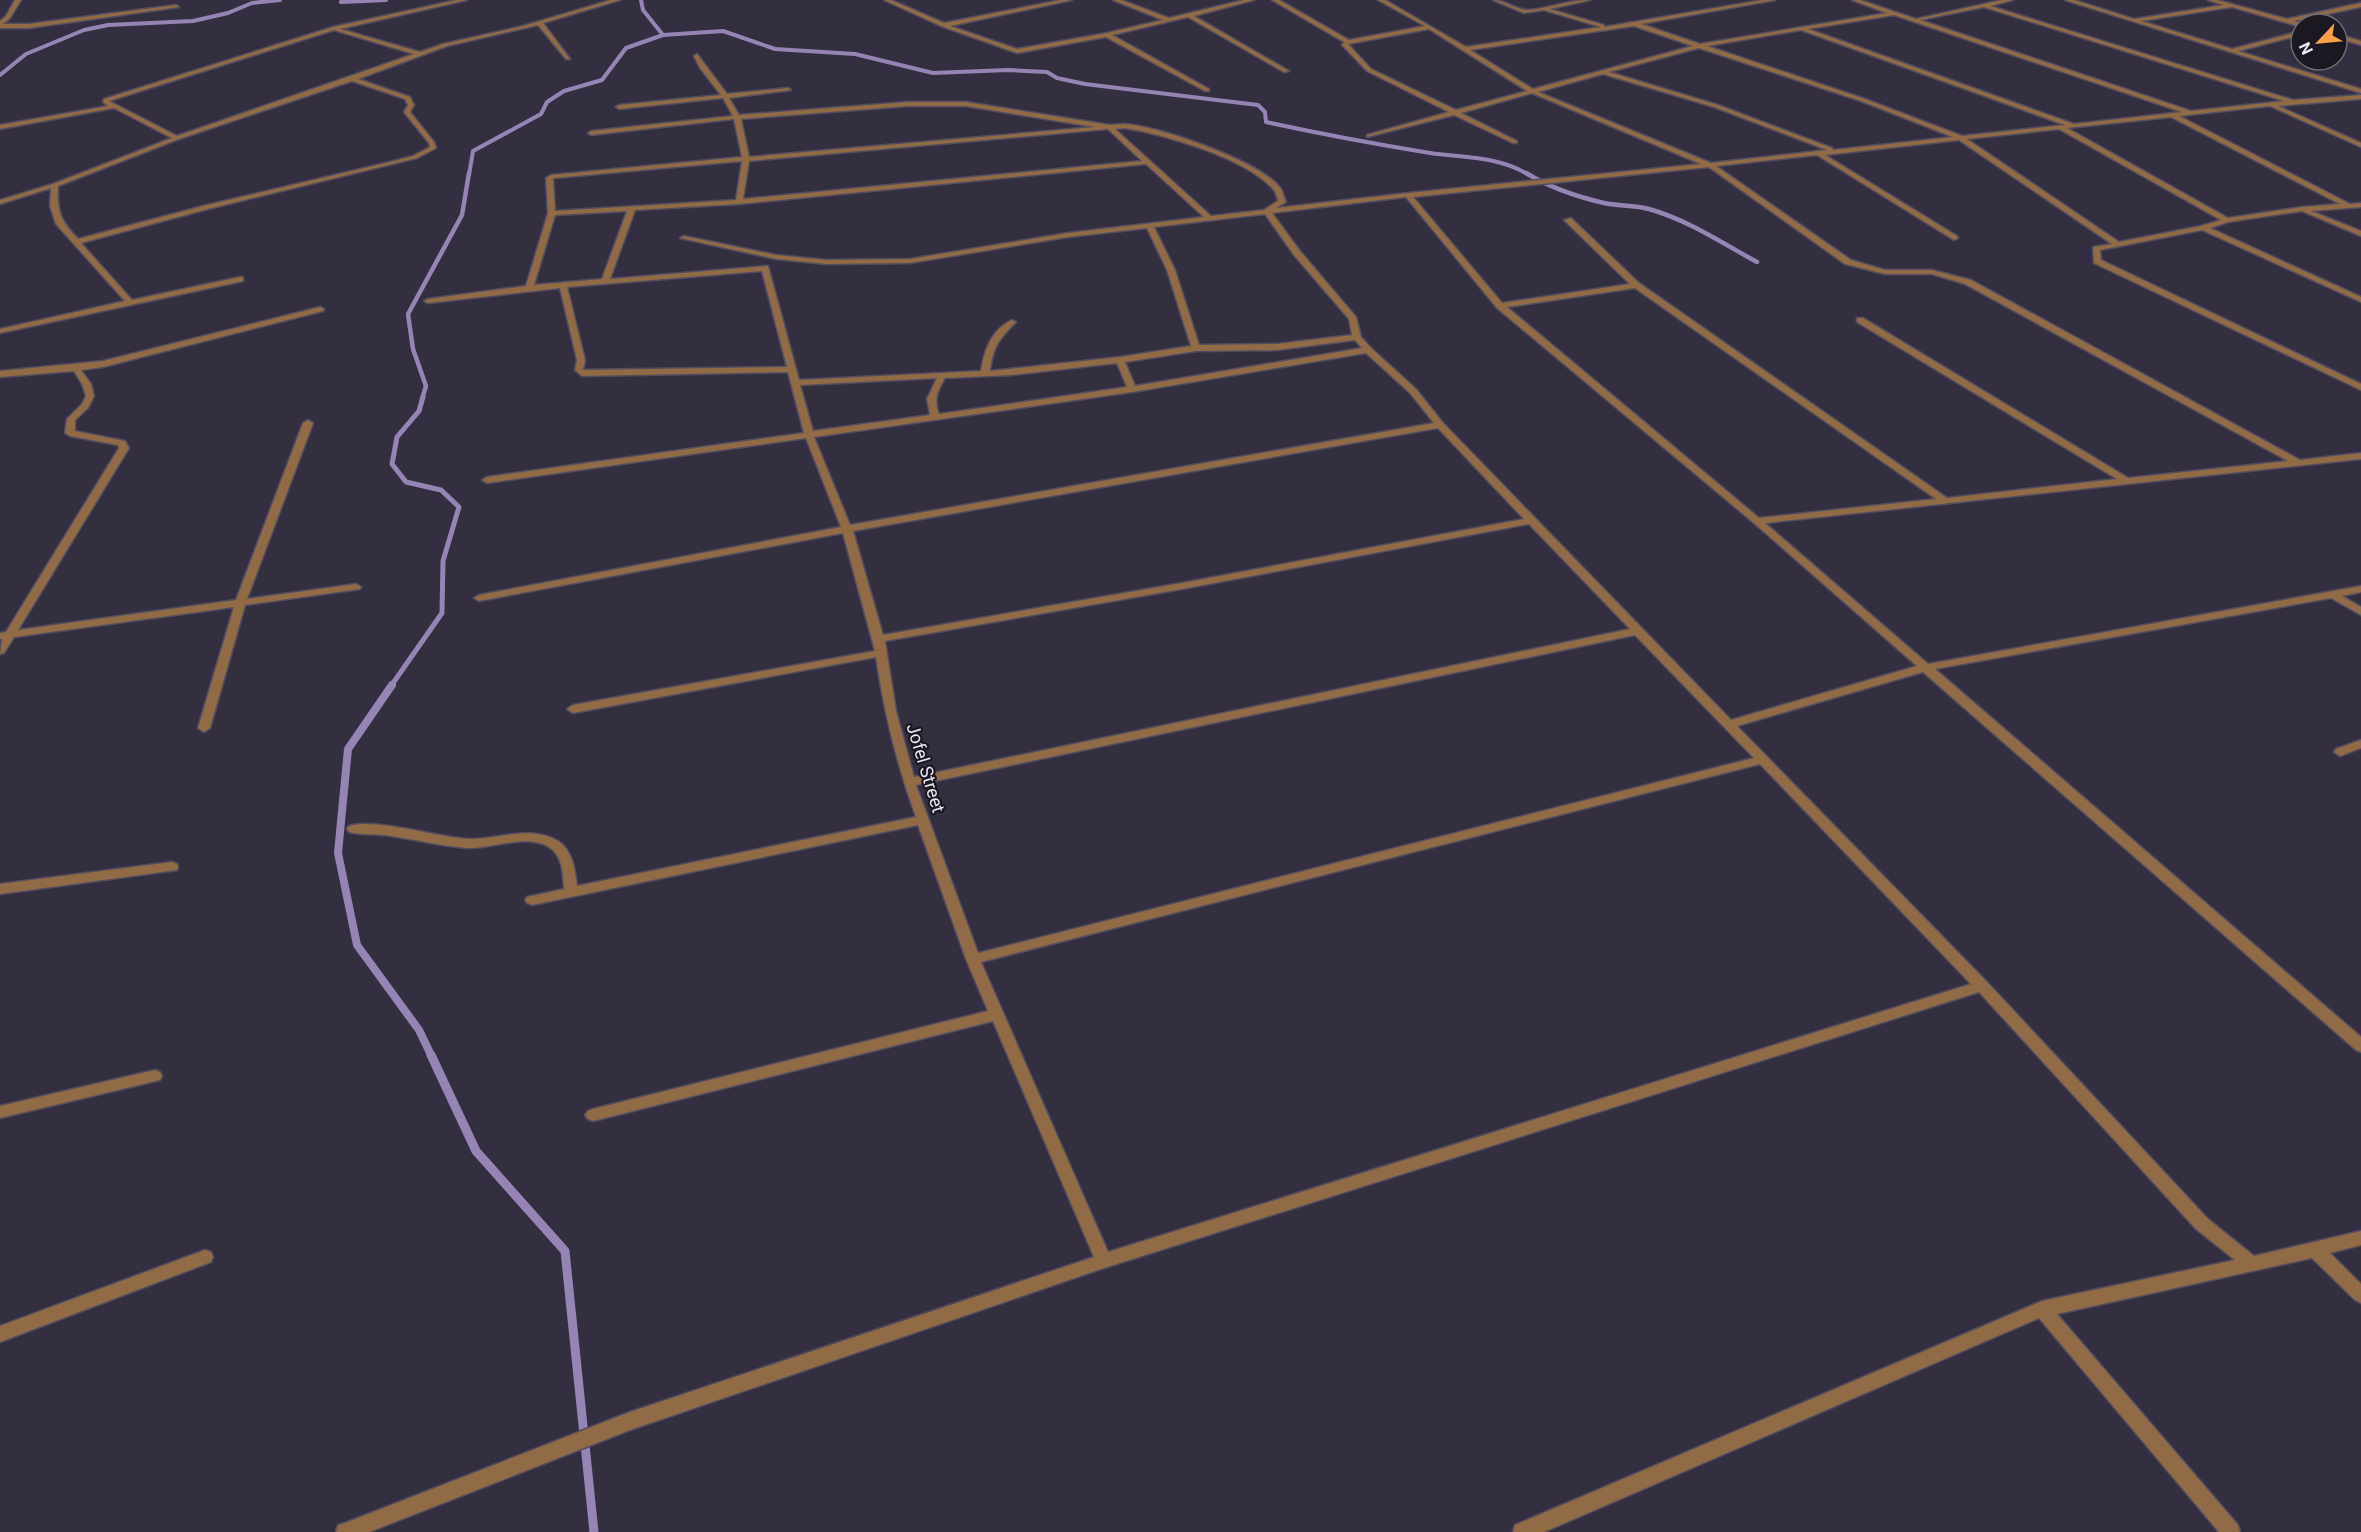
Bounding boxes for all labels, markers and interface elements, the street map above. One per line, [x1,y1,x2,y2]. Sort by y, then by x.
north arrow [2289,12,2349,72]
text: N [2295,39,2317,58]
street label: Jofel Street [902,721,950,815]

